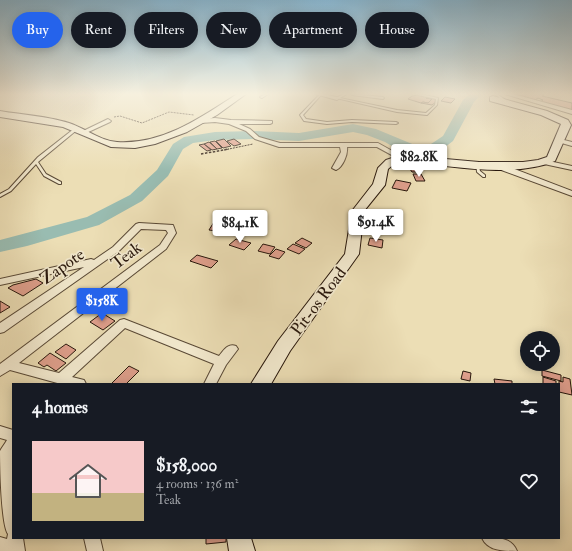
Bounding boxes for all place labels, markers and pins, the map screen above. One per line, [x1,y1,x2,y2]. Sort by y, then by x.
pin: $82.8K [386,144,452,178]
pin: $91.4K [343,209,409,243]
pin: $84.1K [207,210,273,244]
pin: $158K [74,288,130,322]

